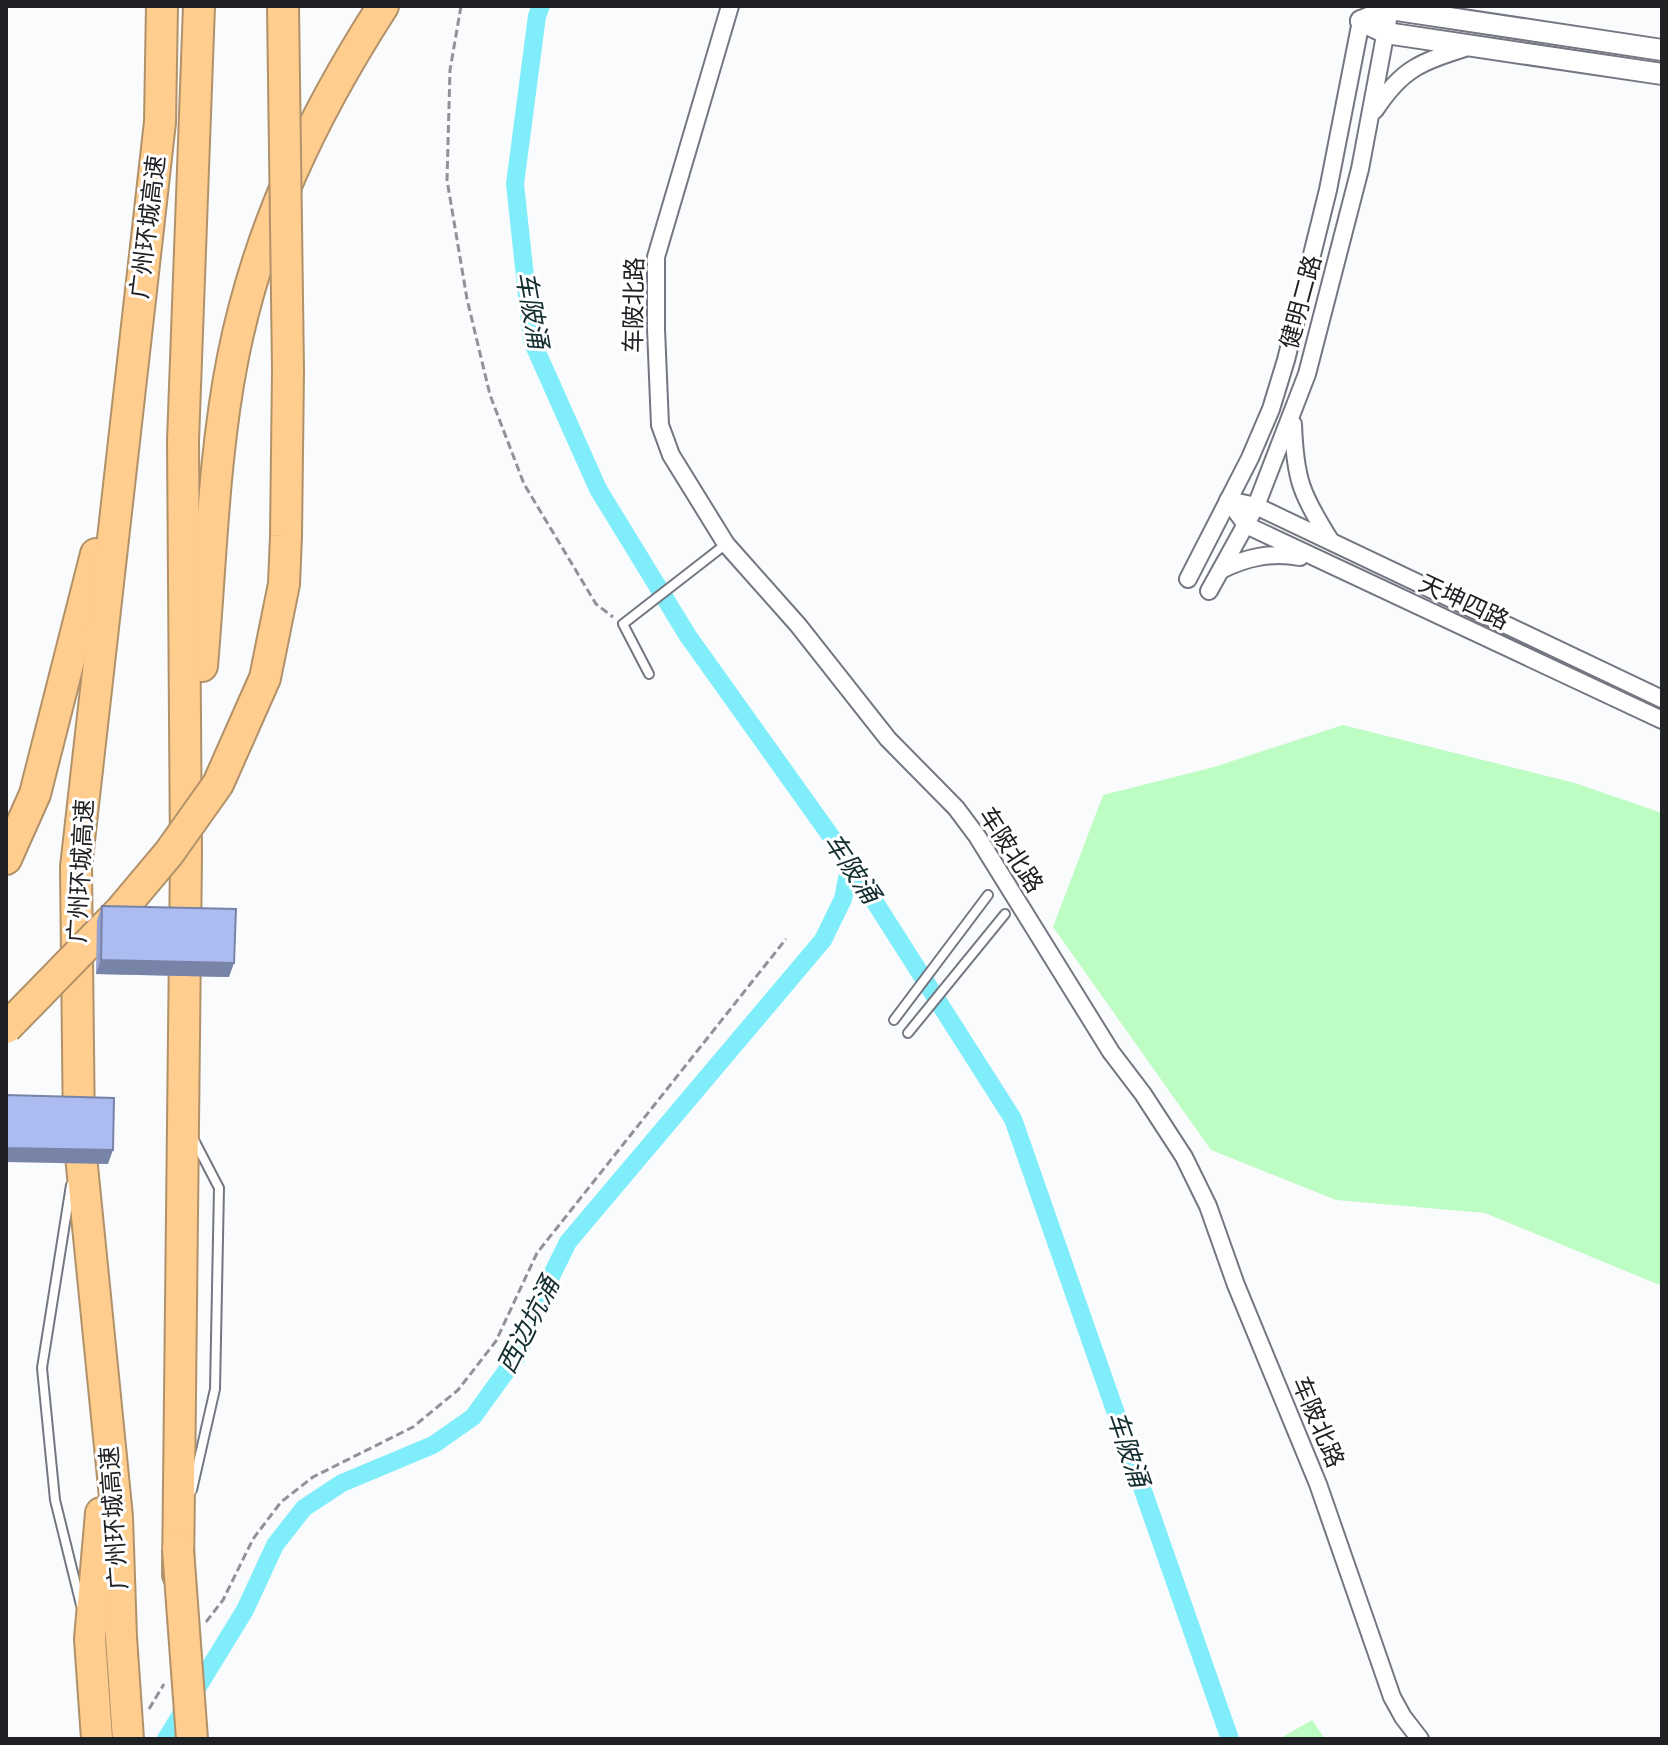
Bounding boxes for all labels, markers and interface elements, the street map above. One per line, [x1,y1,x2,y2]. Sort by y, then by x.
street label: 广州环城高速 [122,153,172,300]
street label: 健明二路 [1272,251,1328,352]
street label: 车陂北路 [616,257,650,353]
water label: 车陂涌 [508,268,557,354]
street label: 天坤四路 [1414,566,1515,636]
street label: 广州环城高速 [60,798,100,944]
street label: 车陂北路 [972,800,1051,898]
water label: 车陂涌 [816,826,890,912]
water label: 西边坑涌 [488,1268,568,1379]
street label: 车陂北路 [1285,1371,1352,1472]
water label: 车陂涌 [1099,1406,1159,1494]
street label: 广州环城高速 [92,1445,134,1591]

